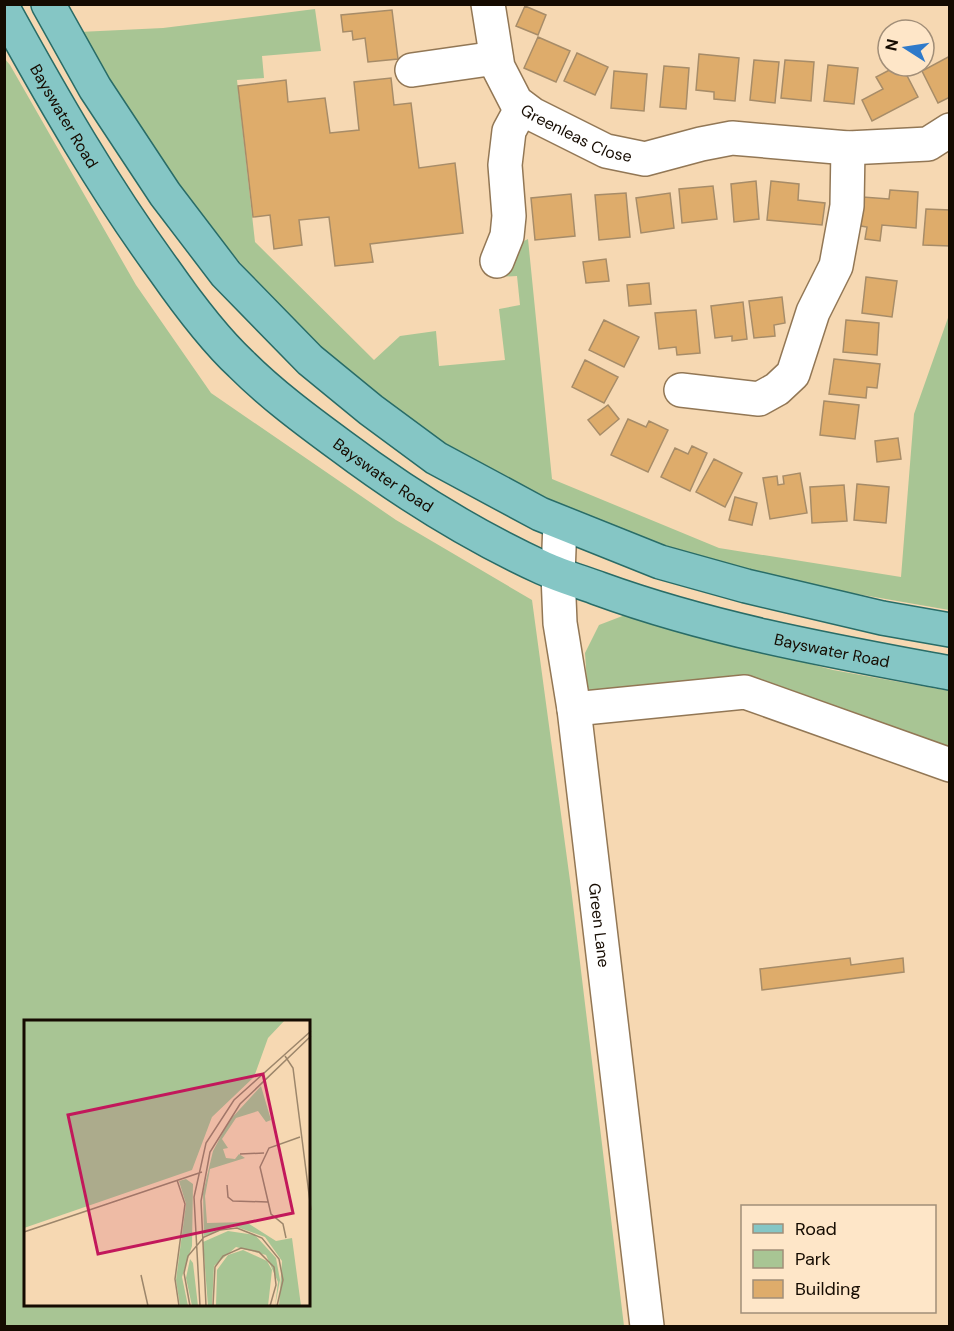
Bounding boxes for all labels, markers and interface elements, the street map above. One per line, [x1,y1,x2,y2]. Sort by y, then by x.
north arrow [876,18,936,78]
text: N [880,37,903,53]
street label: Bayswater Road [25,60,103,172]
street label: Greenleas Close [516,99,634,167]
street label: Bayswater Road [329,433,437,517]
street label: Bayswater Road [772,629,891,673]
street label: Green Lane [584,882,615,969]
inset map [24,1020,310,1307]
legend [741,1205,936,1313]
text: Road [795,1217,837,1241]
text: Park [795,1247,831,1271]
text: Building [795,1277,860,1301]

